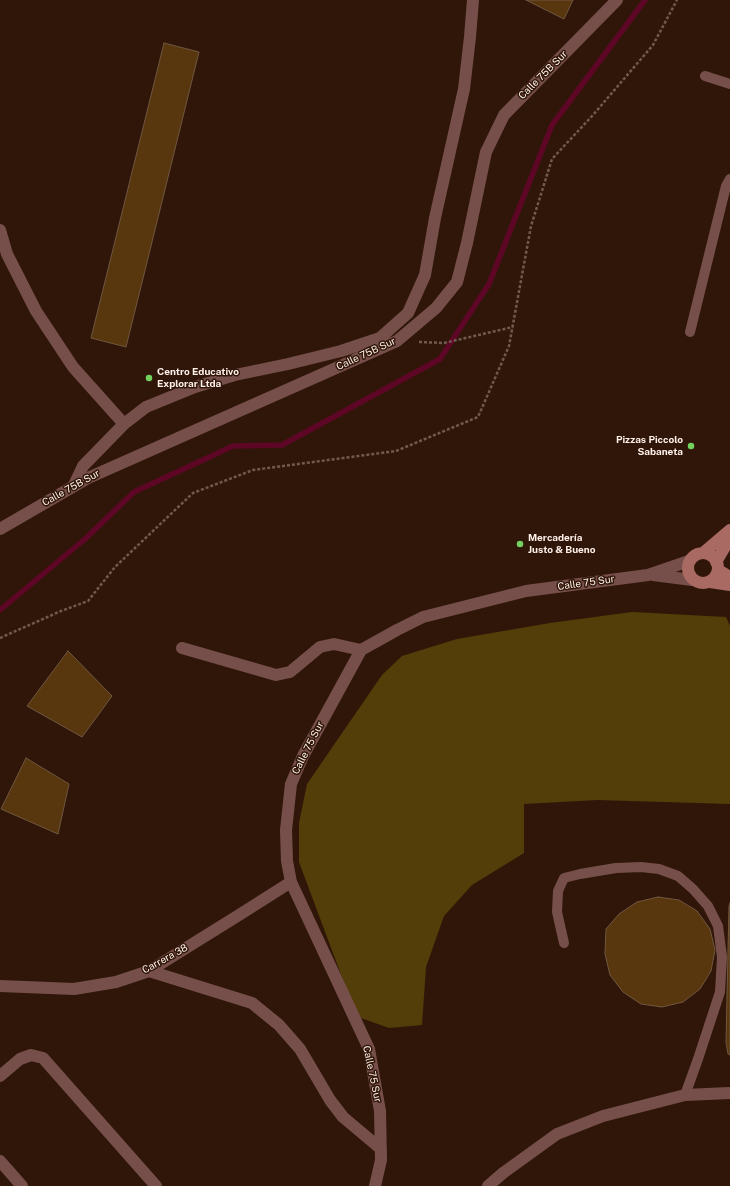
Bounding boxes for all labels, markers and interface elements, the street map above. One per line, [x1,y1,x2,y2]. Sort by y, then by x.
street label: Calle 75B Sur [516,48,570,102]
street label: Calle 75B Sur [334,335,398,373]
place label: Centro Educativo Explorar Ltda [157,366,239,390]
marker: Centro Educativo Explorar Ltda [144,373,154,383]
place label: Pizzas Piccolo Sabaneta [616,434,683,458]
marker: Pizzas Piccolo Sabaneta [686,441,696,451]
street label: Calle 75B Sur [40,467,102,509]
place label: Mercadería Justo & Bueno [528,532,596,556]
marker: Mercadería Justo & Bueno [515,539,525,549]
street label: Calle 75 Sur [557,573,615,593]
street label: Calle 75 Sur [290,720,326,776]
street label: Carrera 38 [140,942,190,976]
street label: Calle 75 Sur [360,1045,384,1103]

